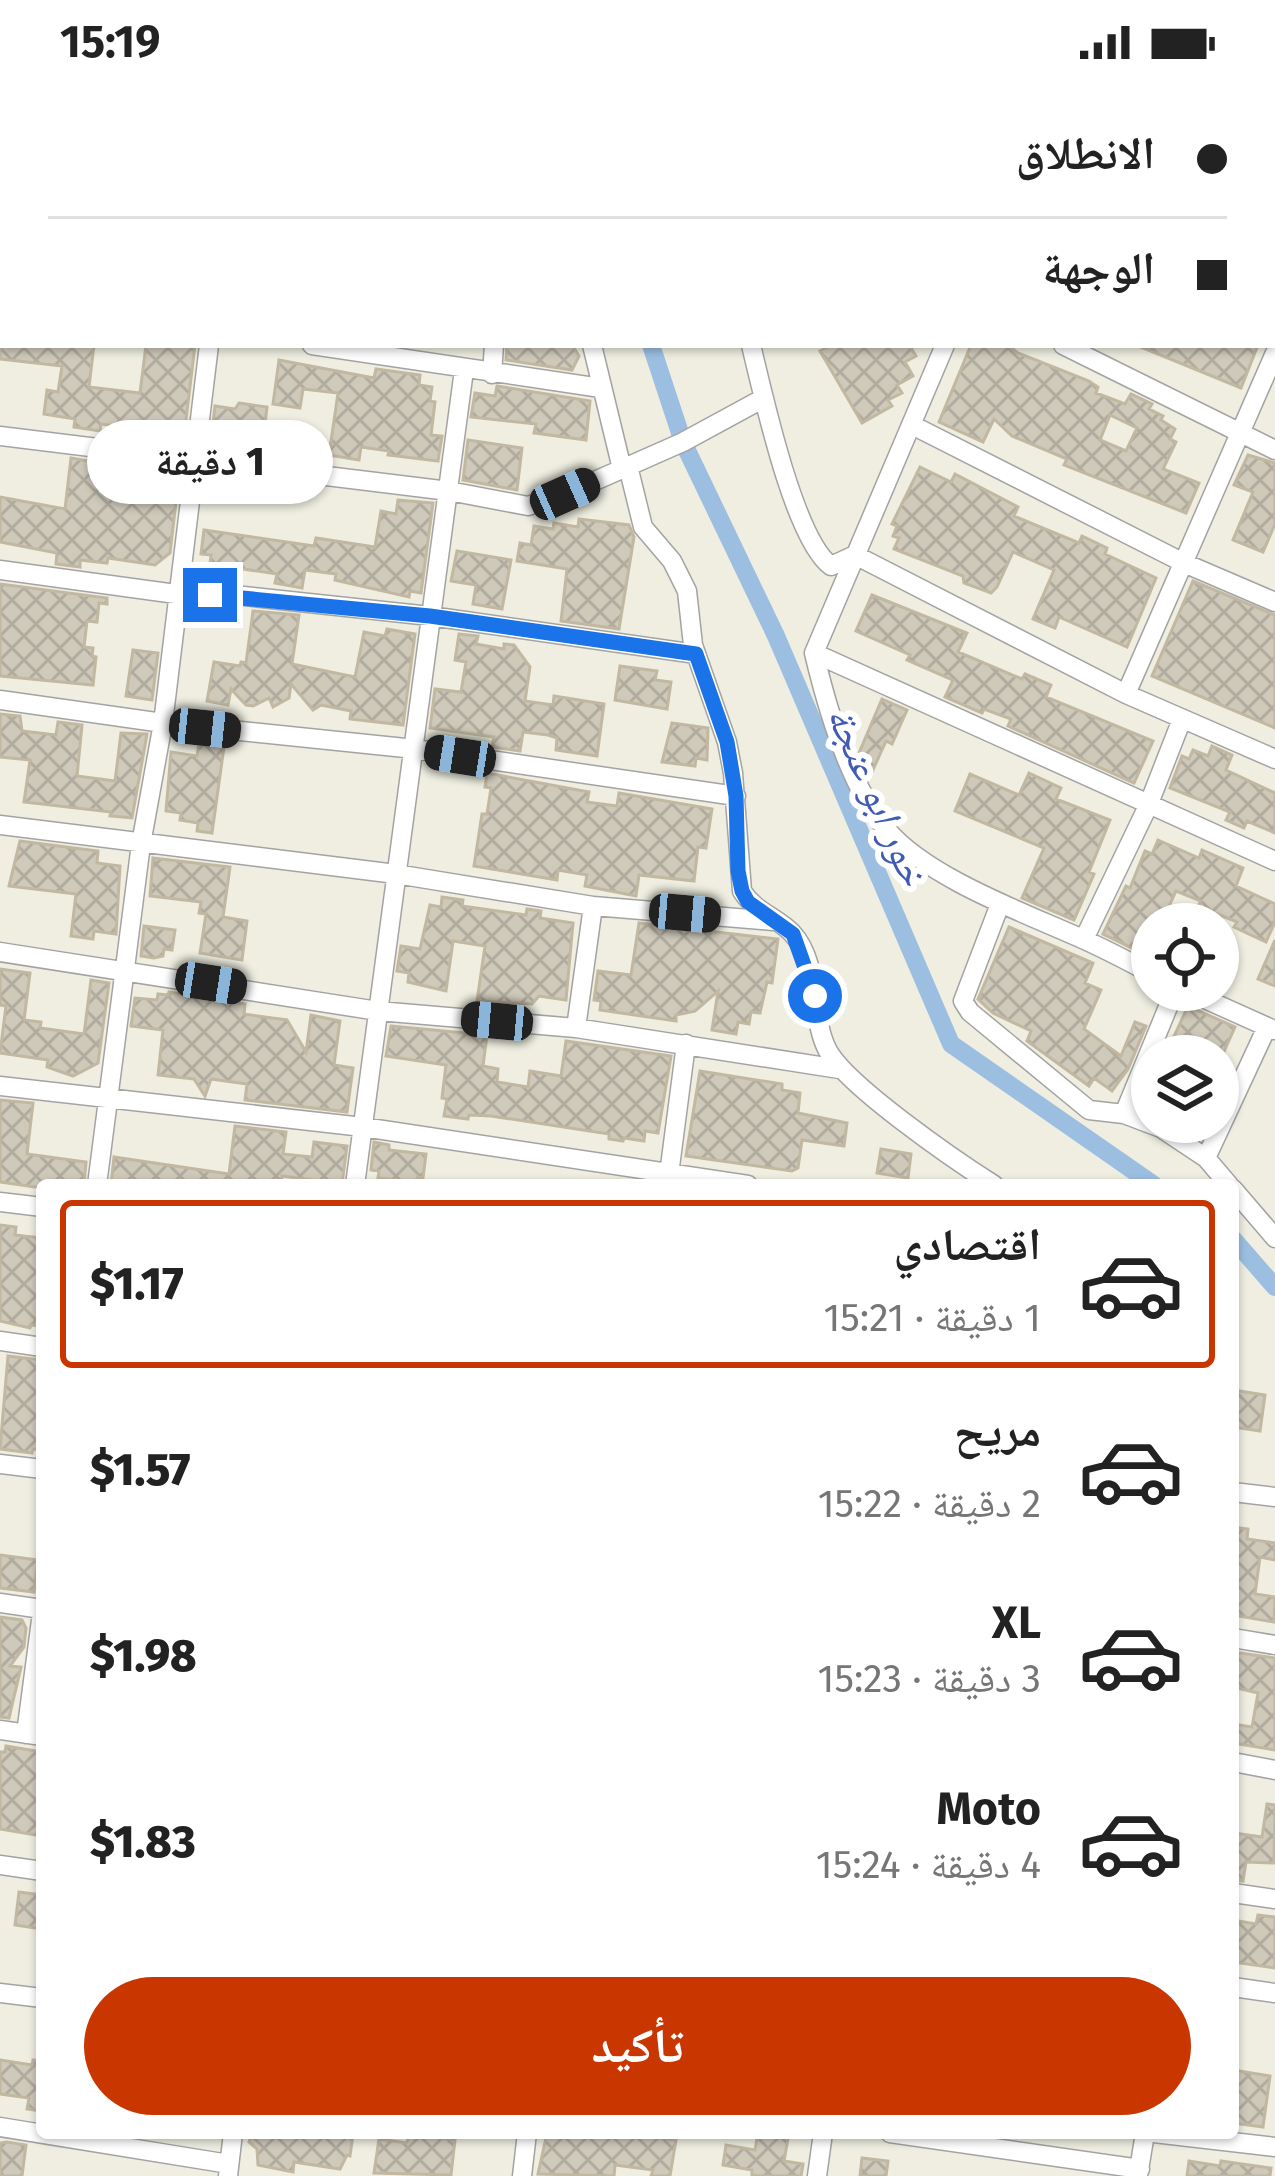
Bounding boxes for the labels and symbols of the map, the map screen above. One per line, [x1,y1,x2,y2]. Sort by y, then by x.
callout: 1 دقيقة [87,421,333,505]
car [525,463,605,525]
route end [183,568,237,622]
water label: خور ابو عنجة [817,699,937,894]
car [167,706,243,750]
car [422,733,498,779]
car [648,892,722,934]
car [173,960,249,1006]
route start [788,969,842,1023]
car [460,1000,534,1042]

